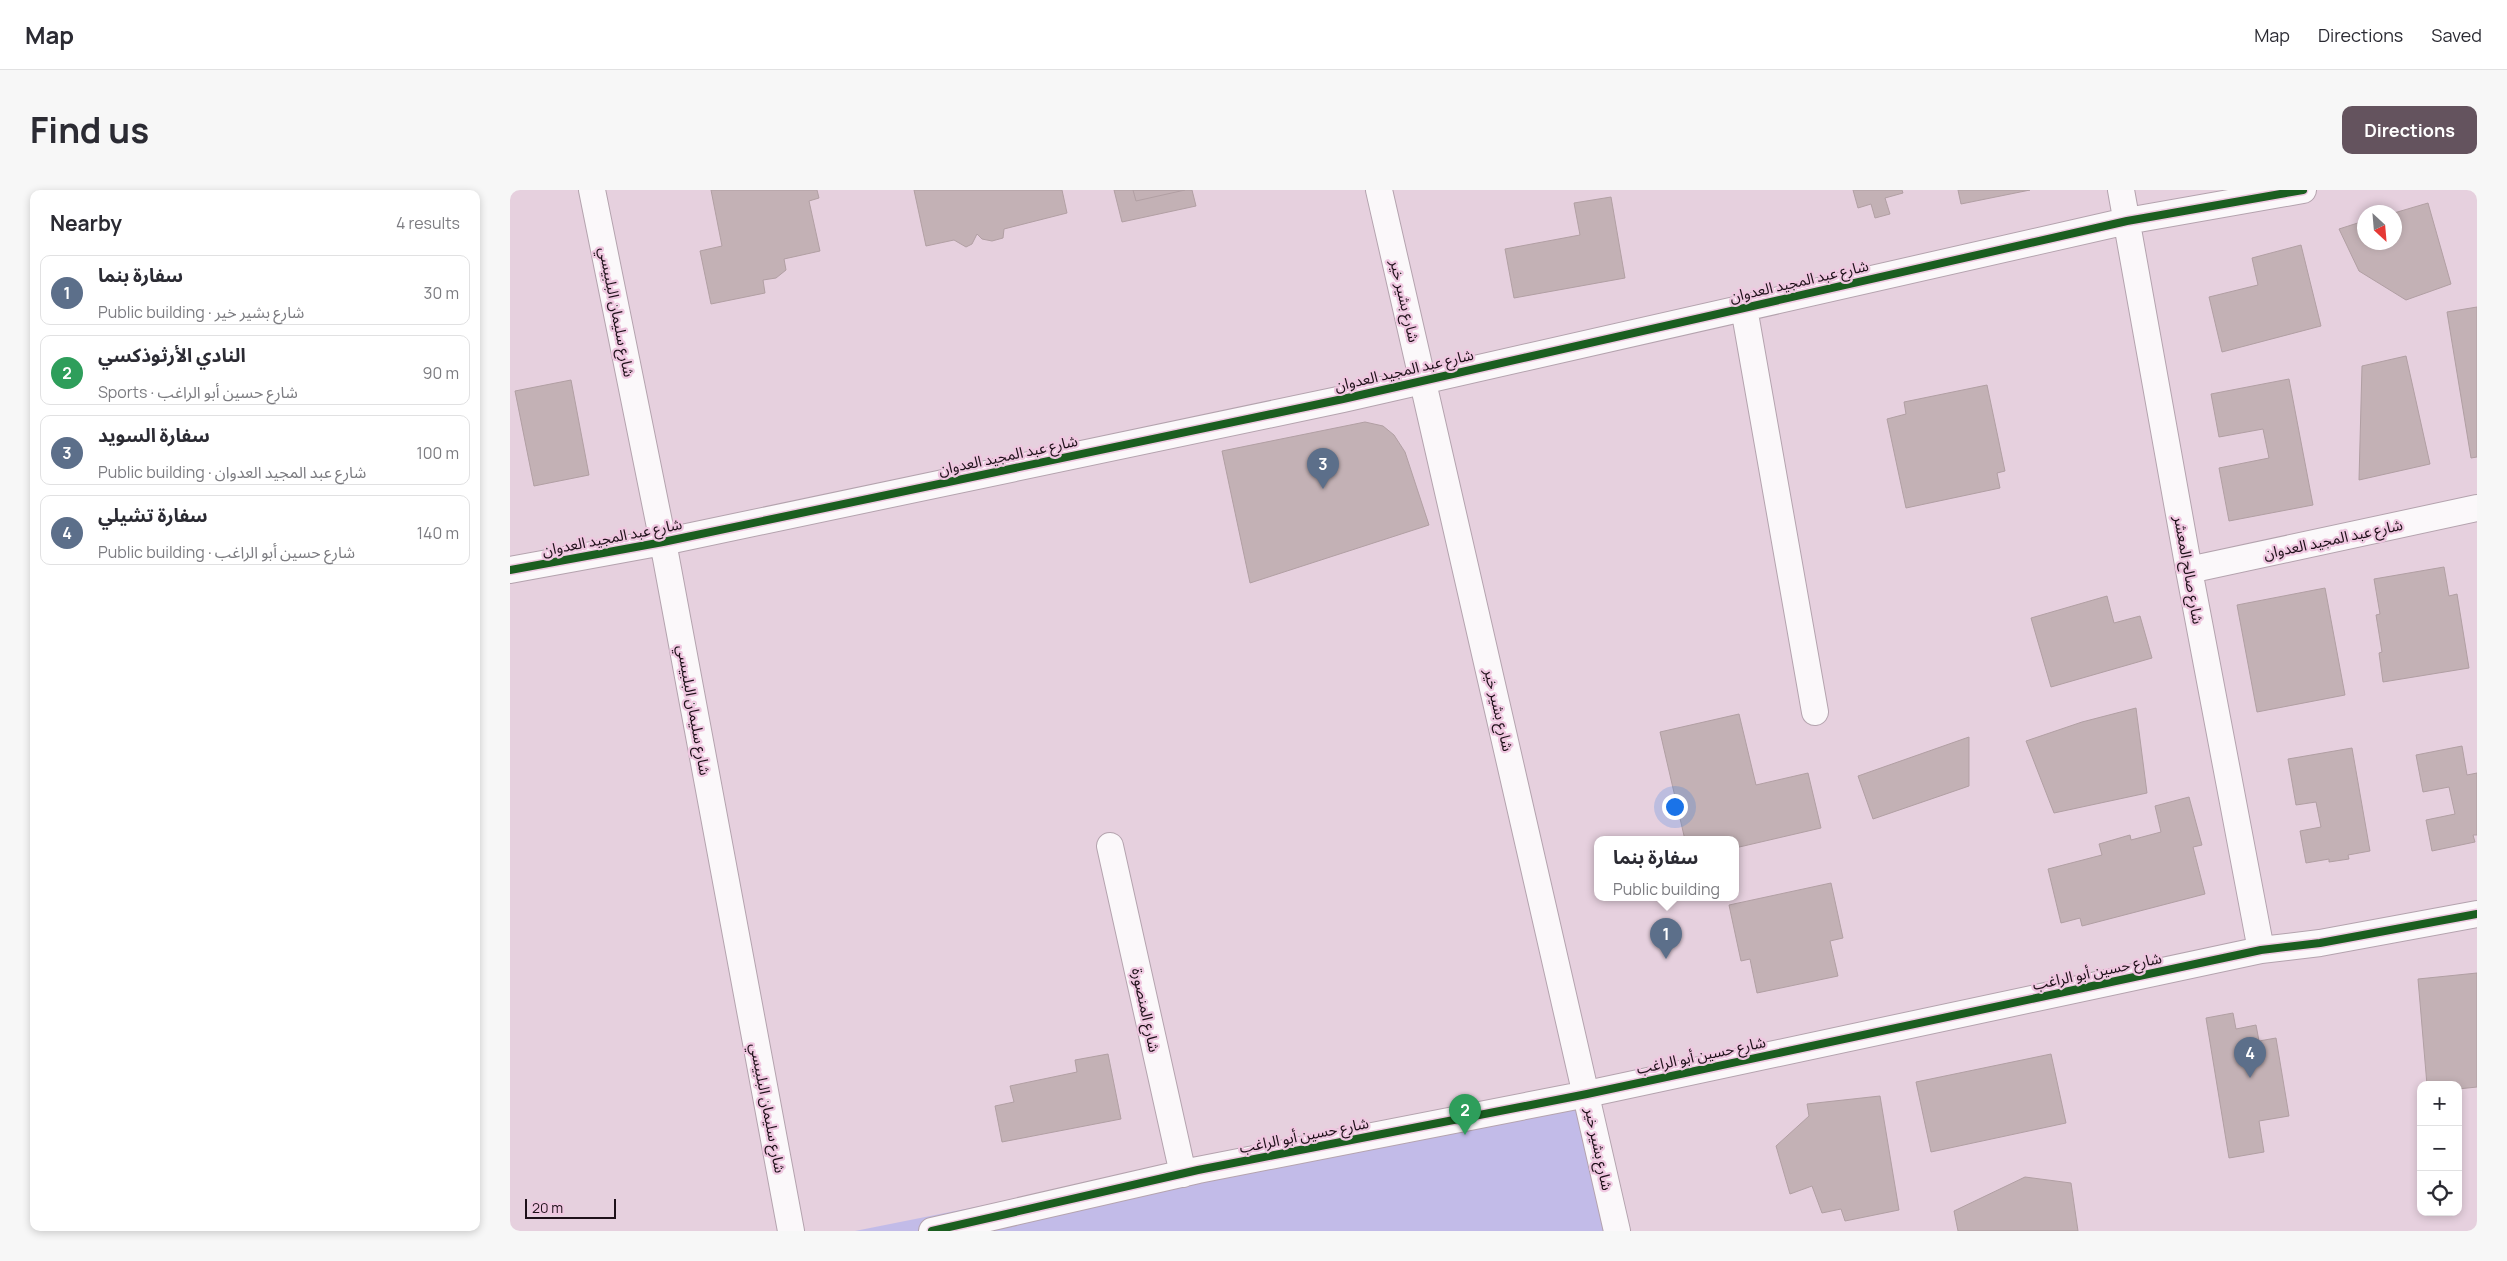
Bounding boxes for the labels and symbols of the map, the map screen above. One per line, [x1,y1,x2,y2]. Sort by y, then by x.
north arrow [2357,205,2402,250]
street label: شارع سليمان البلبيسي [592,245,640,379]
street label: شارع عبد المجيد العدوان [1727,255,1871,309]
street label: شارع بشير خير [1383,257,1425,345]
street label: شارع عبد المجيد العدوان [1332,344,1476,398]
street label: شارع عبد المجيد العدوان [936,430,1080,482]
pin: 3 [1307,448,1339,489]
street label: شارع عبد المجيد العدوان [540,513,684,563]
street label: شارع صالح المعشر [2167,513,2209,626]
street label: شارع عبد المجيد العدوان [2261,514,2405,566]
street label: شارع سليمان البلبيسي [670,643,716,777]
street label: شارع بشير خير [1477,666,1519,754]
your location [1662,794,1688,820]
pin: 1 [1650,918,1682,959]
street label: شارع حسين أبو الراغب [2030,947,2164,997]
street label: شارع المنصورة [1125,966,1165,1055]
street label: شارع حسين أبو الراغب [1634,1031,1768,1081]
pin: 4 [2234,1037,2266,1078]
street label: شارع سليمان البلبيسي [743,1041,791,1175]
pin: 2 [1449,1094,1481,1135]
street label: شارع بشير خير [1578,1105,1618,1193]
street label: شارع حسين أبو الراغب [1237,1112,1371,1160]
scale bar [525,1196,616,1219]

